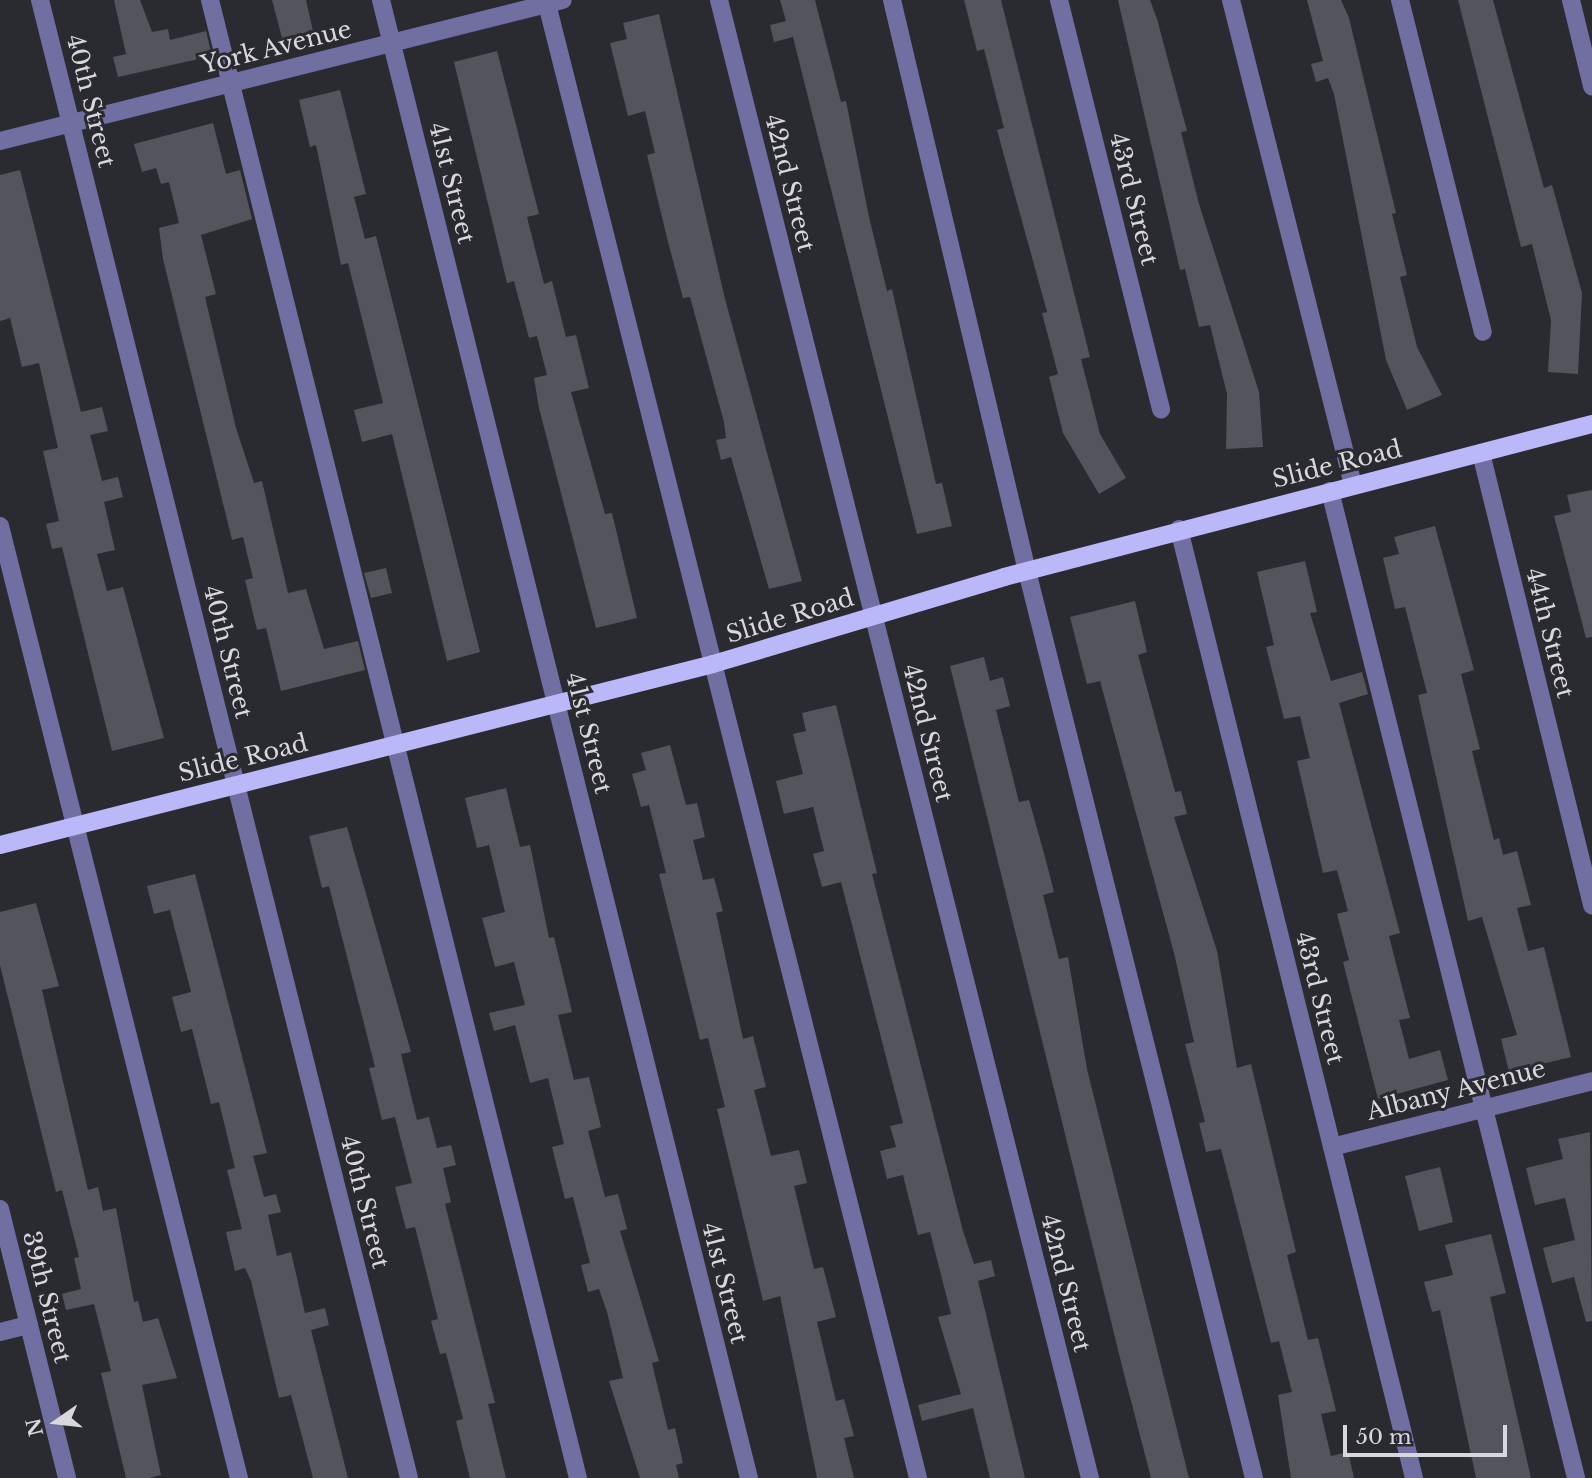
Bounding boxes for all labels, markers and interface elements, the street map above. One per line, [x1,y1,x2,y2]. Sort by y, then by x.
street label: York Avenue [197,14,355,80]
street label: 40th Street [61,32,121,170]
street label: 42nd Street [759,111,821,255]
street label: 41st Street [423,119,481,247]
street label: 43rd Street [1104,130,1164,268]
street label: Slide Road [1269,434,1405,494]
street label: 44th Street [1520,565,1580,701]
street label: 40th Street [198,583,258,721]
street label: Slide Road [723,583,857,649]
street label: 42nd Street [897,661,959,805]
street label: 41st Street [560,669,618,797]
street label: Slide Road [175,728,311,788]
street label: 43rd Street [1290,929,1350,1067]
street label: Albany Avenue [1363,1054,1549,1126]
street label: 40th Street [335,1133,395,1271]
street label: 42nd Street [1035,1211,1097,1355]
street label: 41st Street [696,1219,754,1347]
street label: 39th Street [17,1228,77,1366]
north arrow [21,1387,91,1457]
scale bar [1347,1412,1512,1456]
text: N [22,1416,48,1439]
text: 50 m [1356,1424,1411,1450]

